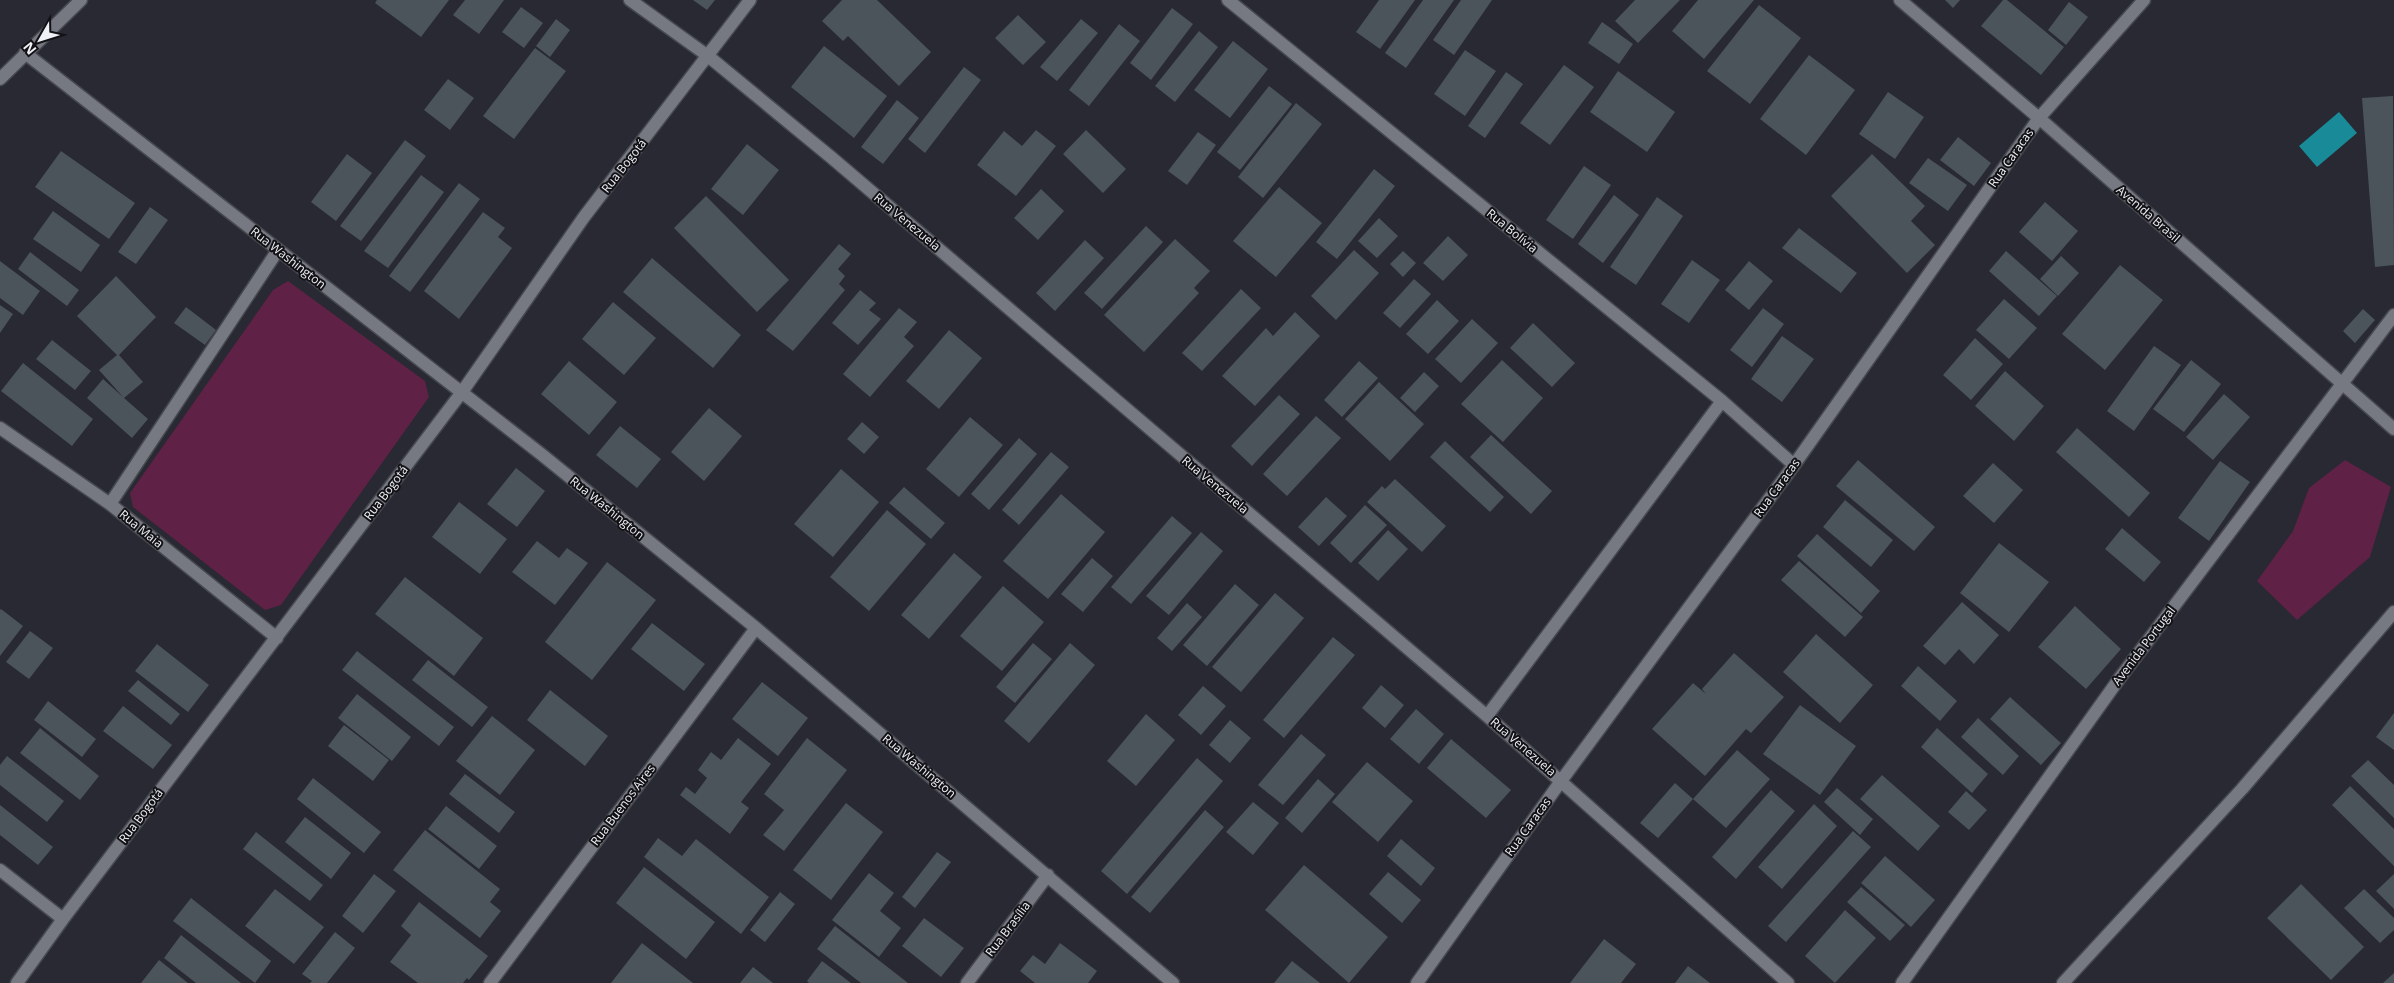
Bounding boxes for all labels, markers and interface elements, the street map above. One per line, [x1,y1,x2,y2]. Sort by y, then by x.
north arrow [15,15,65,65]
text: N [19,38,40,59]
street label: Rua Caracas [1984,125,2037,191]
street label: Rua Bogotá [597,135,650,196]
street label: Avenida Brasil [2113,181,2184,246]
street label: Rua Venezuela [870,189,944,254]
street label: Rua Bolívia [1483,205,1541,256]
street label: Rua Washington [247,223,329,292]
street label: Rua Venezuela [1178,452,1252,517]
street label: Rua Caracas [1750,455,1804,520]
street label: Rua Bogotá [359,462,412,523]
street label: Rua Washington [567,472,648,543]
street label: Rua Maia [116,506,167,551]
street label: Avenida Portugal [2108,603,2179,689]
street label: Rua Venezuela [1487,713,1560,780]
street label: Rua Washington [879,730,960,801]
street label: Rua Buenos Aires [586,760,659,849]
street label: Rua Bogotá [114,785,167,846]
street label: Rua Caracas [1501,794,1555,859]
street label: Rua Brasília [981,897,1034,960]

